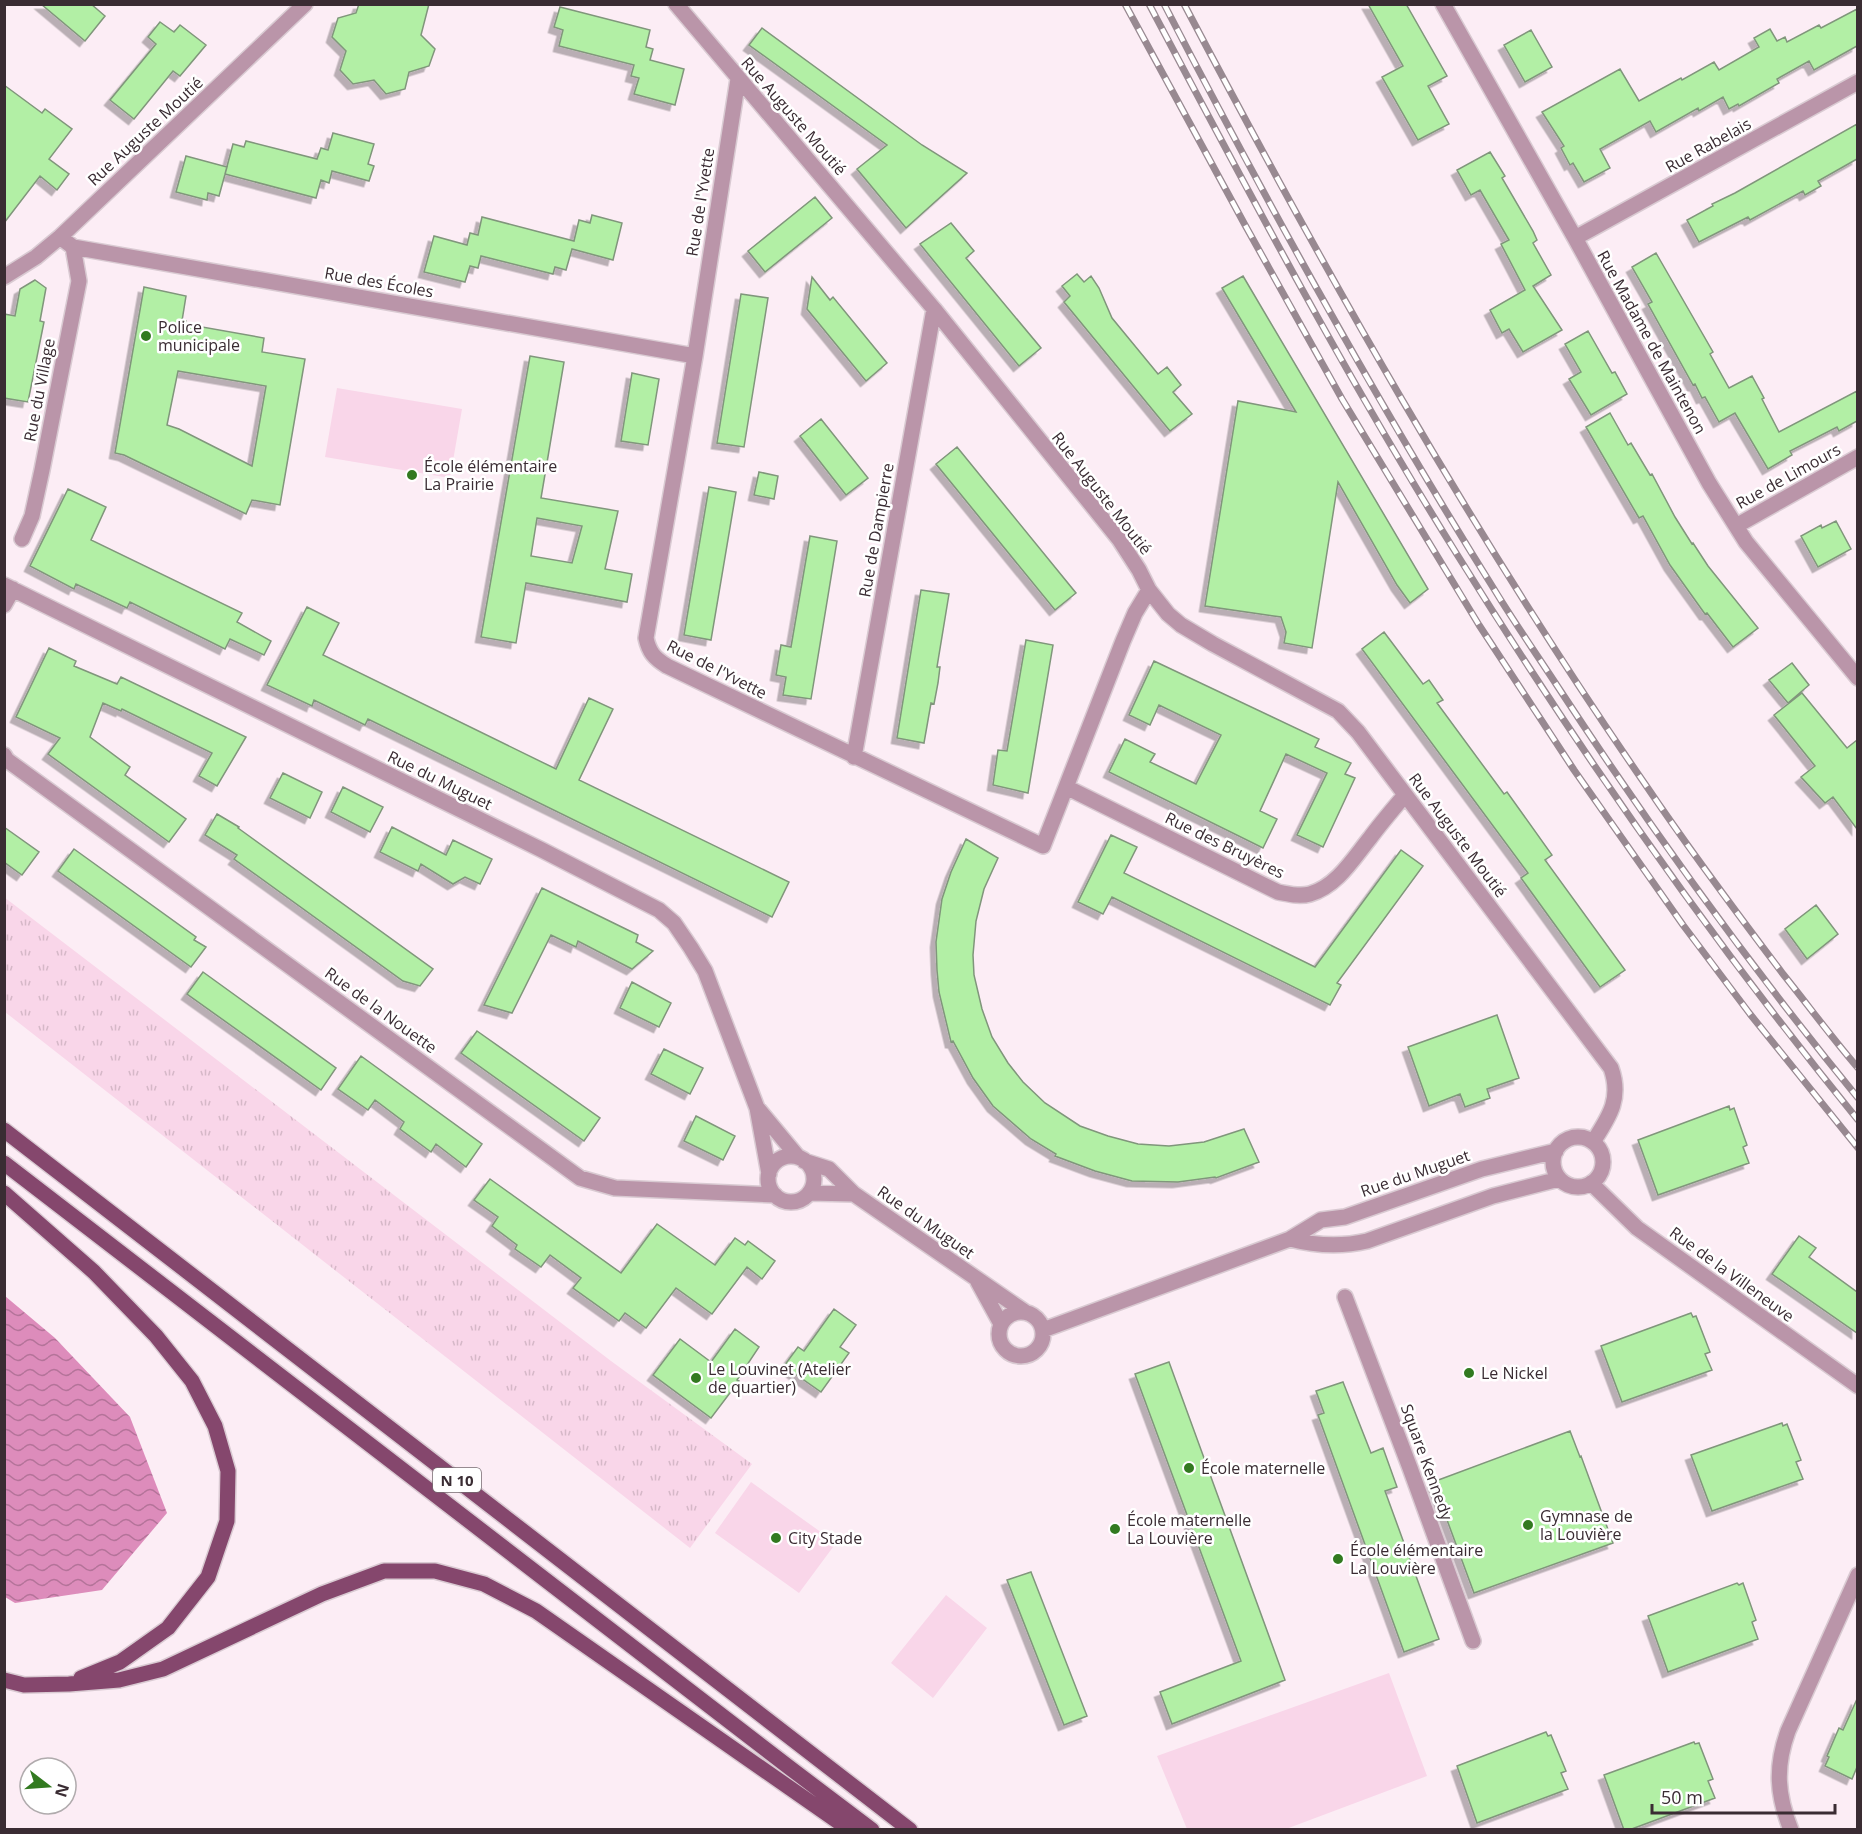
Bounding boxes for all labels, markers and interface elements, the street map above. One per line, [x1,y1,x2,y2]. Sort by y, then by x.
street label: Rue Auguste Moutié [736,52,852,180]
street label: Rue Auguste Moutié [83,72,207,190]
street label: Rue Rabelais [1661,112,1755,178]
street label: Rue de l'Yvette [681,146,719,258]
street label: Rue Madame de Maintenon [1592,246,1712,438]
street label: Rue des Écoles [323,262,435,302]
place label: Police municipale [158,316,240,356]
marker: Police municipale [139,329,153,343]
street label: Rue du Village [18,336,60,444]
street label: Rue Auguste Moutié [1047,427,1157,559]
street label: Rue de Limours [1732,438,1844,514]
place label: École élémentaire La Prairie [424,455,557,495]
street label: Rue de Dampierre [853,461,899,599]
marker: École élémentaire La Prairie [405,468,419,482]
street label: Rue de l'Yvette [663,634,771,704]
street label: Rue du Muguet [384,745,496,815]
street label: Rue Auguste Moutié [1404,768,1512,902]
street label: Rue des Bruyères [1162,807,1288,883]
street label: Rue de la Nouette [320,962,442,1058]
street label: Rue du Muguet [1358,1144,1473,1202]
street label: Rue du Muguet [873,1180,979,1264]
street label: Rue de la Villeneuve [1665,1221,1799,1327]
place label: Le Louvinet (Atelier de quartier) [708,1358,852,1398]
place label: Le Nickel [1481,1362,1548,1384]
marker: Le Nickel [1462,1366,1476,1380]
marker: Le Louvinet (Atelier de quartier) [689,1371,703,1385]
street label: Square Kennedy [1396,1401,1459,1524]
place label: École maternelle [1201,1457,1325,1479]
marker: École maternelle [1182,1461,1196,1475]
road number: N 10 [433,1468,481,1492]
place label: Gymnase de la Louvière [1540,1505,1633,1545]
place label: École maternelle La Louvière [1127,1509,1251,1549]
marker: Gymnase de la Louvière [1521,1518,1535,1532]
marker: École maternelle La Louvière [1108,1522,1122,1536]
place label: City Stade [788,1527,862,1549]
marker: City Stade [769,1531,783,1545]
place label: École élémentaire La Louvière [1350,1539,1483,1579]
marker: École élémentaire La Louvière [1331,1552,1345,1566]
north arrow [18,1756,78,1816]
scale bar [1652,1777,1835,1815]
text: N [50,1781,75,1800]
text: 50 m [1661,1785,1703,1809]

